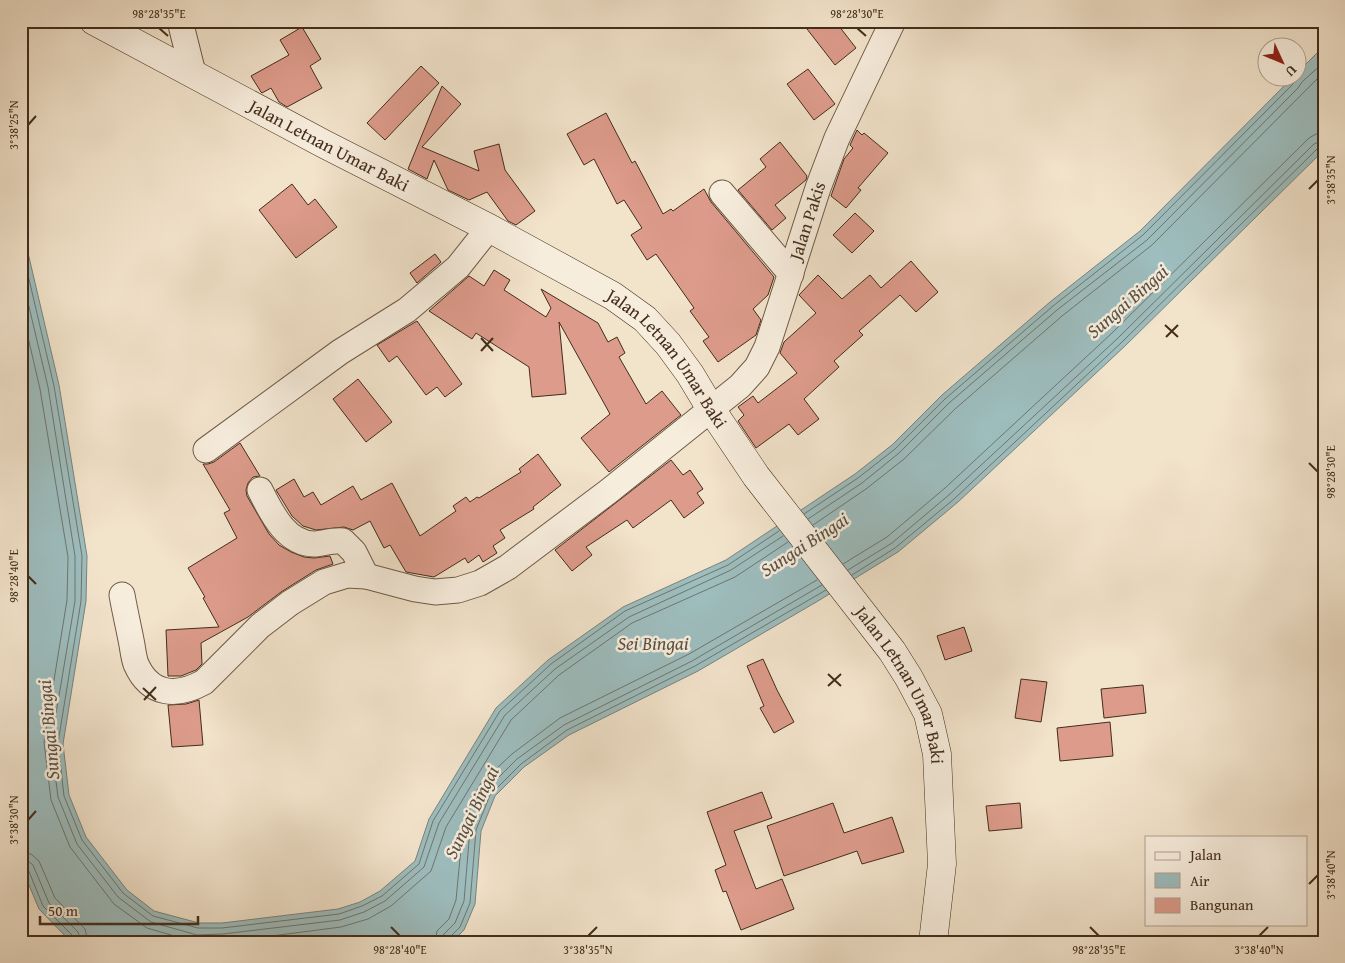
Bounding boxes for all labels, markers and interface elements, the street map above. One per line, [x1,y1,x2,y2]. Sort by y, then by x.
text: 98°28'35"E [132,5,186,22]
text: 98°28'30"E [830,5,884,22]
north arrow [1258,38,1308,88]
text: U [1280,61,1302,82]
street label: Jalan Letnan Umar Baki [242,91,414,198]
text: 3°38'25"N [5,100,22,150]
text: 3°38'35"N [1322,155,1339,205]
street label: Jalan Pakis [781,177,832,266]
water label: Sungai Bingai [1080,257,1174,344]
street label: Jalan Letnan Umar Baki [600,280,734,434]
text: 98°28'30"E [1322,445,1339,499]
water label: Sungai Bingai [754,505,854,583]
text: 98°28'40"E [5,549,22,603]
street label: Jalan Letnan Umar Baki [847,598,951,765]
water label: Sei Bingai [617,629,689,657]
water label: Sungai Bingai [30,679,66,781]
water label: Sungai Bingai [436,761,506,863]
text: 3°38'30"N [5,795,22,845]
legend [1145,836,1308,926]
text: Jalan [1188,844,1222,865]
text: 3°38'40"N [1322,850,1339,900]
text: Air [1190,870,1210,891]
scale bar [40,893,198,925]
text: Bangunan [1190,894,1254,915]
text: 50 m [48,900,79,921]
text: 98°28'40"E [373,941,427,958]
text: 3°38'35"N [563,941,613,958]
text: 98°28'35"E [1072,941,1126,958]
text: 3°38'40"N [1234,941,1284,958]

